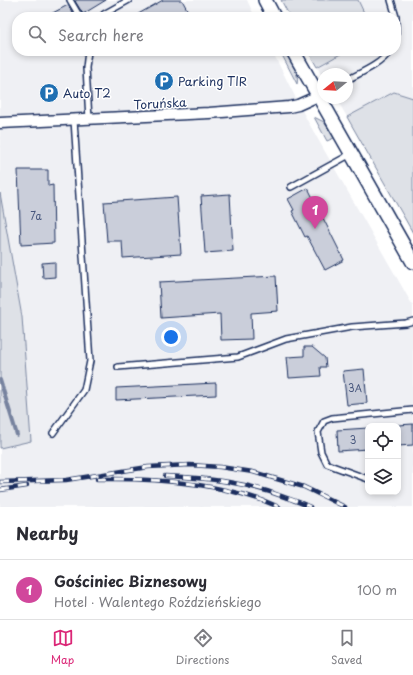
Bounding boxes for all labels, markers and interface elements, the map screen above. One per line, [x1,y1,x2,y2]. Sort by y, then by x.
search box [12,12,401,56]
icon: search [26,23,48,45]
text: Search here [58,23,144,46]
north arrow [317,68,353,104]
parking icon: Parking TIR [153,70,175,92]
place label: Parking TIR [178,72,247,90]
parking icon: Auto T2 [38,82,60,104]
place label: Auto T2 [63,84,111,102]
street label: Toruńska [133,93,187,113]
pin: 1 [302,196,328,229]
house number: 7a [30,208,42,223]
your location [161,327,181,347]
house number: 3A [348,380,362,395]
map controls [365,423,401,495]
button: locate [365,423,401,459]
house number: 3 [350,432,356,447]
button: layers [365,459,401,495]
text: Nearby [16,520,78,546]
text: Gościniec Biznesowy [54,569,207,592]
text: 1 [26,580,32,599]
text: 100 m [357,580,397,599]
text: Hotel · Walentego Roździeńskiego [54,592,261,611]
tab: Map [51,627,74,668]
tab: Directions [176,627,229,668]
tab: Saved [331,627,362,668]

